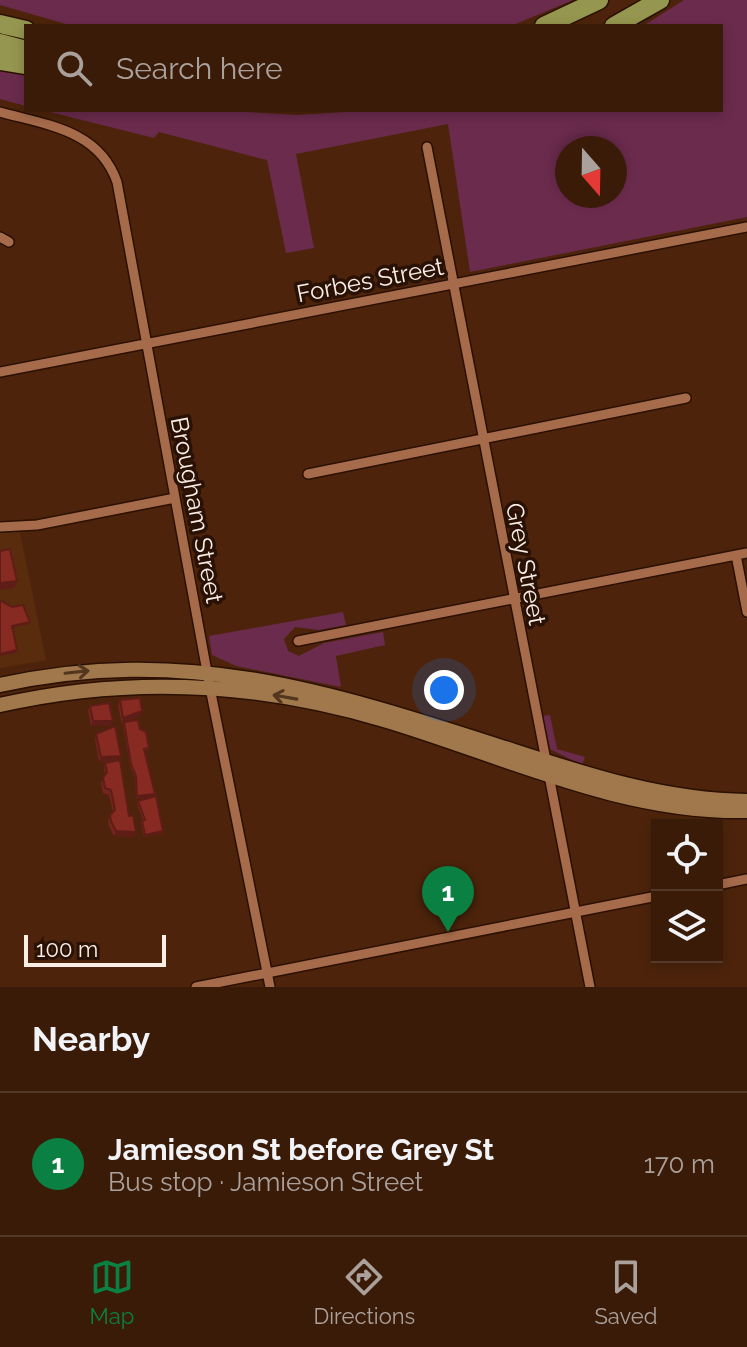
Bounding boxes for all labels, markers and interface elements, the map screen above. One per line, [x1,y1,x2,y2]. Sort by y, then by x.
search box [24,24,723,112]
icon: search [52,46,96,90]
text: Search here [116,51,283,86]
north arrow [555,136,627,208]
street label: Forbes Street [294,252,446,308]
street label: Brougham Street [165,414,229,606]
street label: Grey Street [500,500,552,628]
one-way arrow [63,665,90,680]
your location [424,670,464,710]
one-way arrow [272,689,298,704]
map controls [651,819,723,963]
button: locate [651,819,723,891]
pin: 1 [422,866,474,932]
button: layers [651,891,723,963]
scale bar [24,931,166,967]
text: 100 m [36,936,98,962]
text: Nearby [32,1019,150,1059]
text: Jamieson St before Grey St [108,1132,494,1167]
text: 1 [52,1149,64,1179]
text: 170 m [644,1149,715,1179]
text: Bus stop · Jamieson Street [108,1167,423,1197]
tab: Map [90,1255,134,1329]
tab: Directions [314,1255,415,1329]
tab: Saved [594,1255,657,1329]

